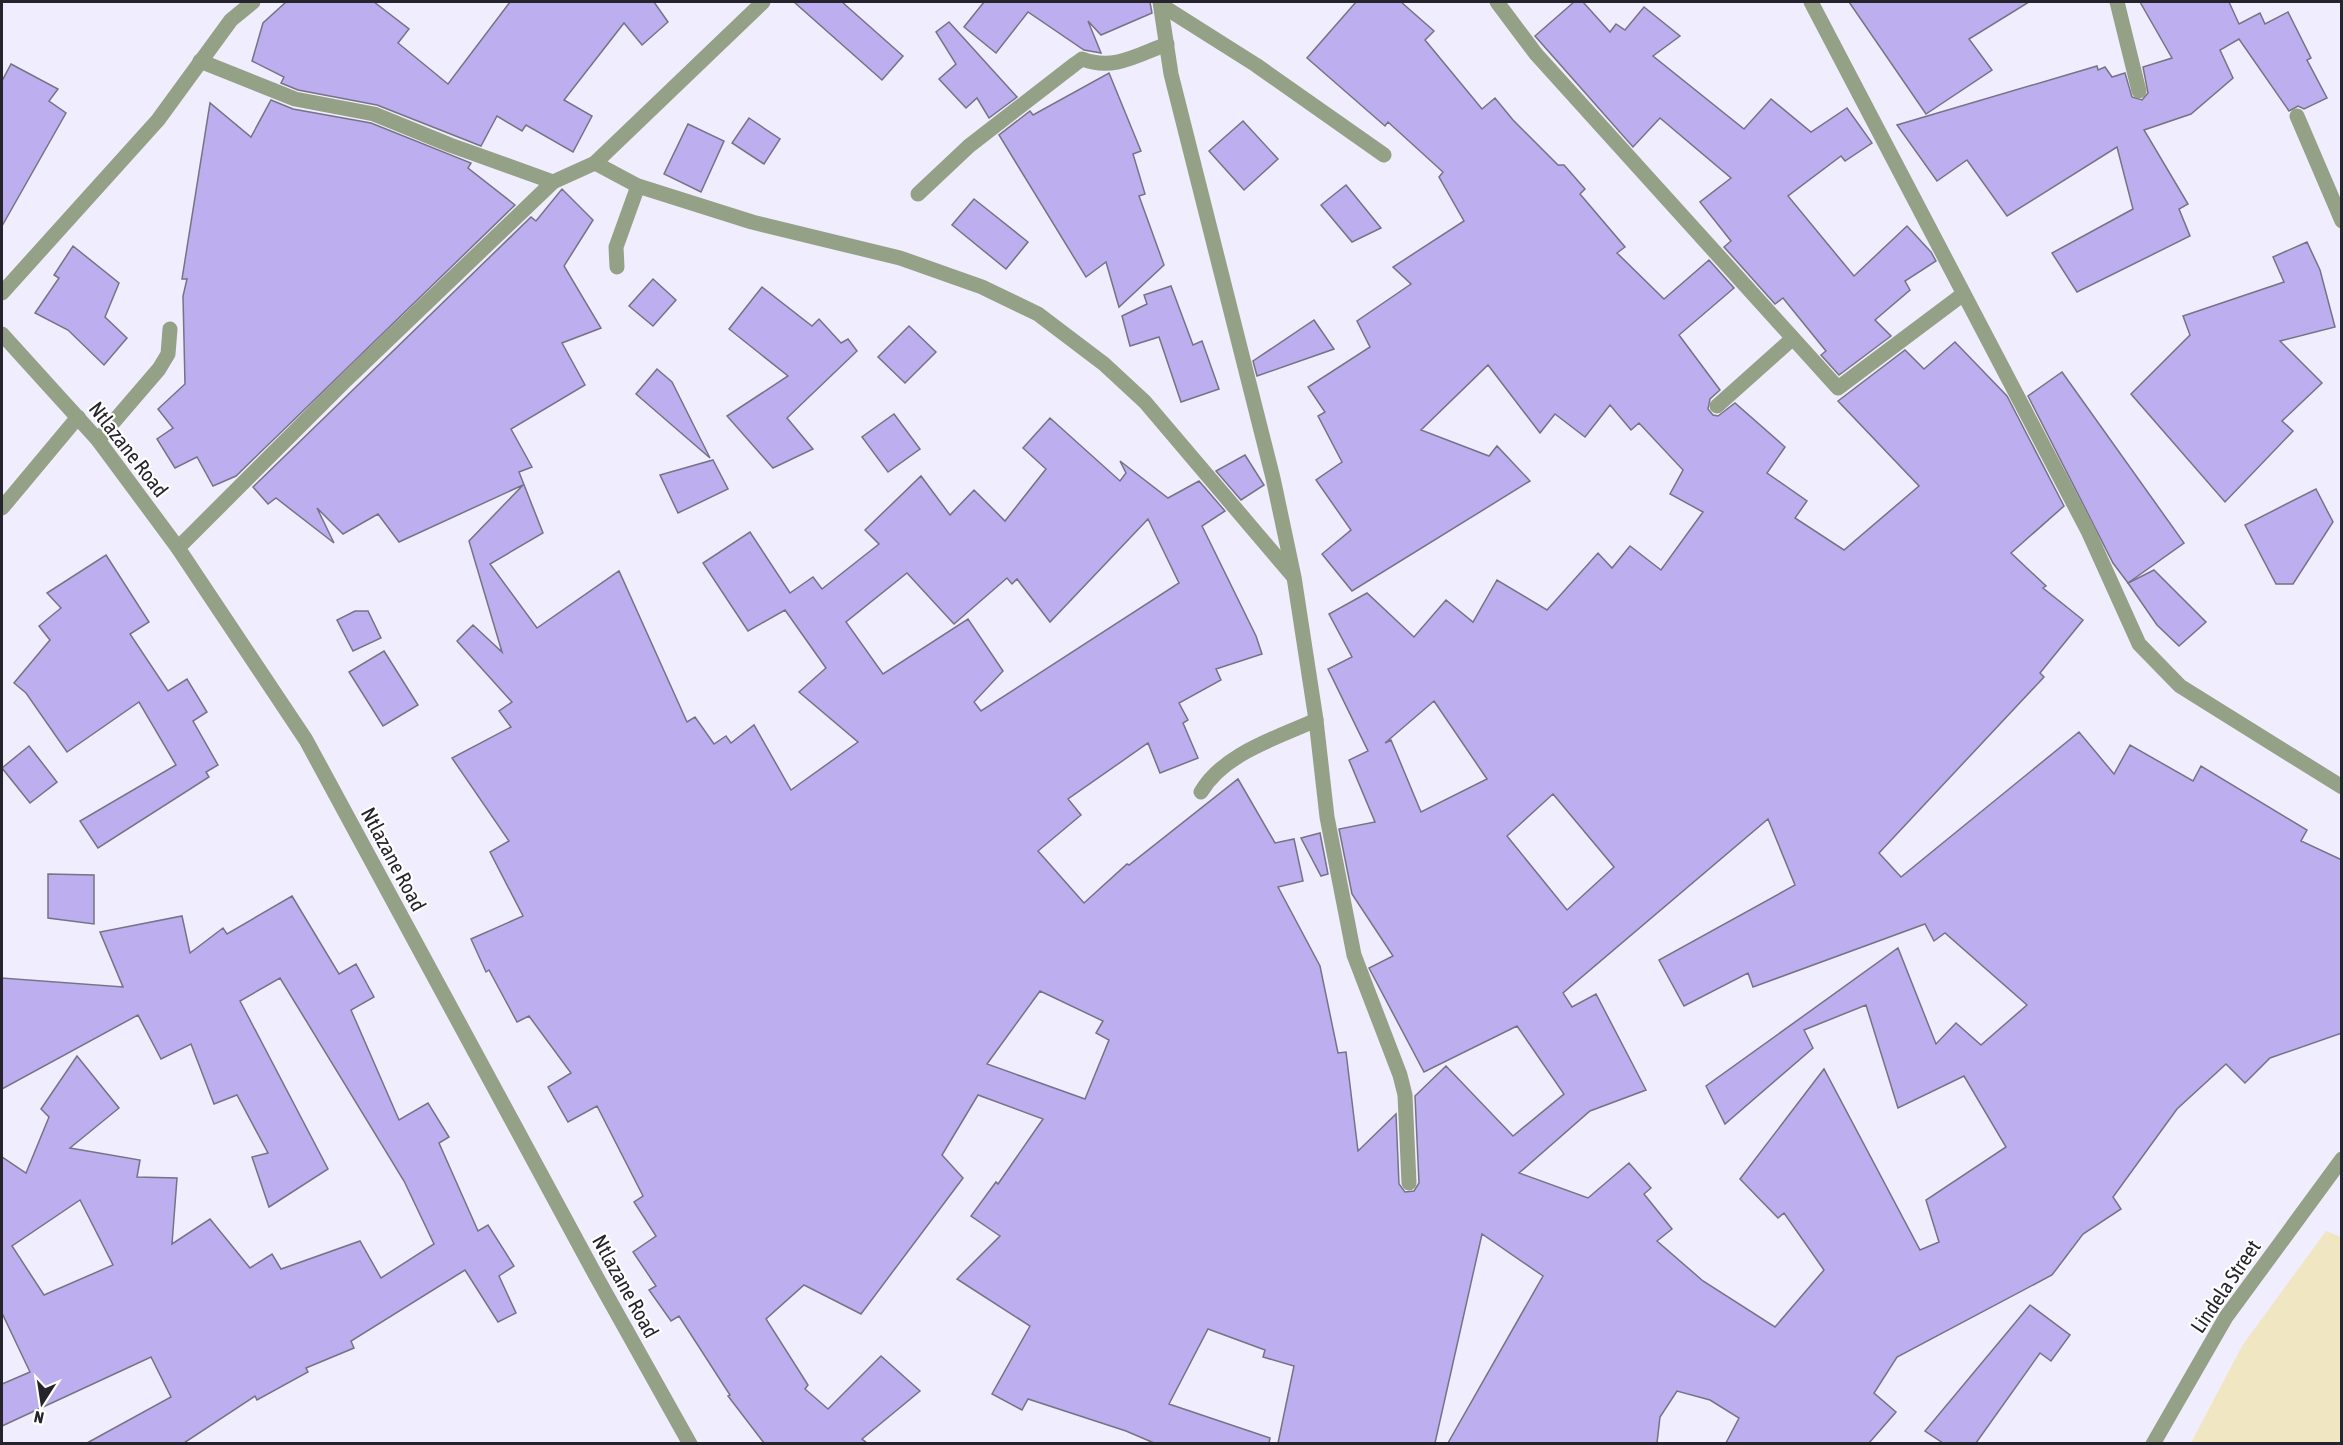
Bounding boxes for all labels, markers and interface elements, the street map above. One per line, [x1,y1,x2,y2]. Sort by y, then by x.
street label: Ntlazane Road [85,397,173,501]
street label: Ntlazane Road [357,803,431,915]
street label: Ntlazane Road [588,1230,664,1342]
street label: Lindela Street [2185,1235,2265,1337]
north arrow [12,1373,72,1433]
text: N [32,1408,45,1427]

